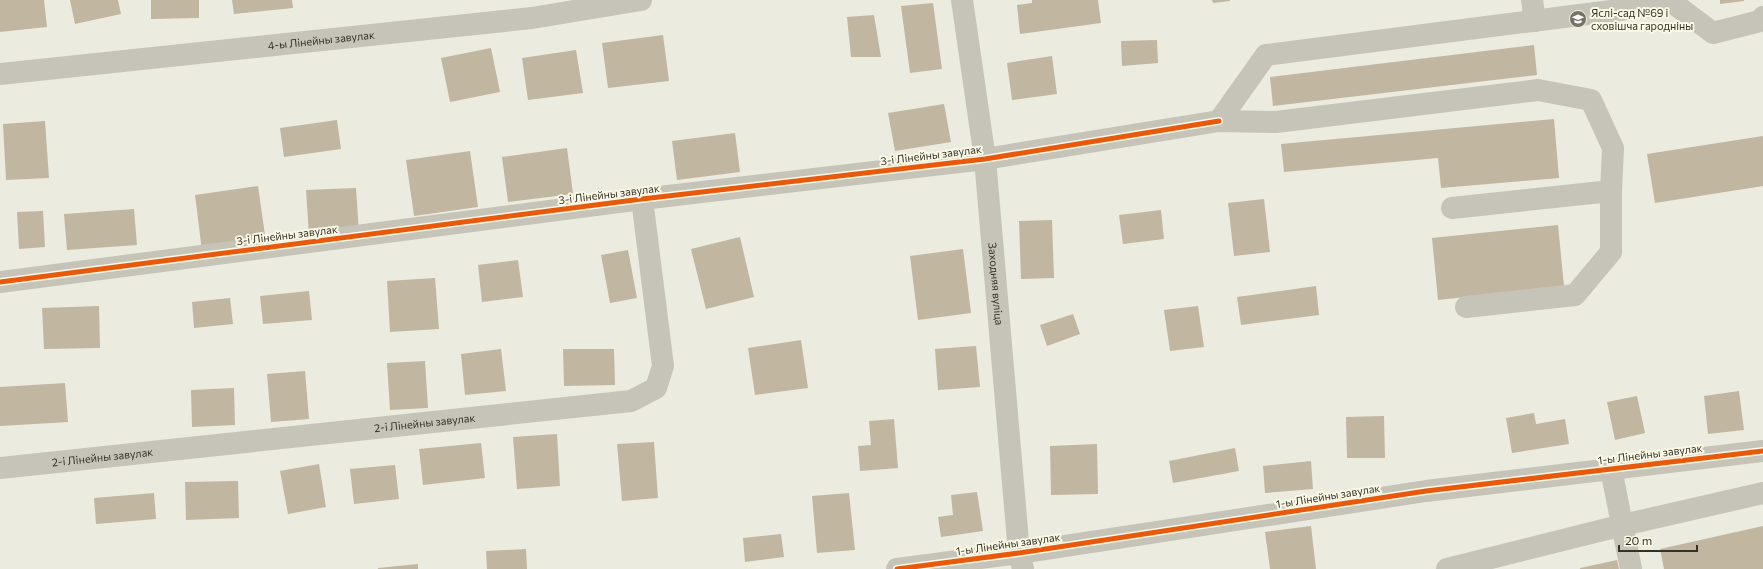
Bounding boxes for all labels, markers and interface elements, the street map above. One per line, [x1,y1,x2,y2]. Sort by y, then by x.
place label: Яслі-сад №69 і сховішча гародніны [1591,6,1693,32]
school or university icon: Яслі-сад №69 і сховішча гародніны [1568,9,1588,29]
street label: 4-ы Лінейны завулак [267,28,375,52]
street label: 3-і Лінейны завулак [880,142,982,167]
street label: 3-і Лінейны завулак [558,181,660,206]
street label: 3-і Лінейны завулак [236,222,338,247]
street label: Заходняя вуліца [986,242,1006,326]
street label: 2-і Лінейны завулак [373,411,476,434]
street label: 1-ы Лінейны завулак [1597,441,1703,466]
street label: 2-і Лінейны завулак [51,445,154,468]
street label: 1-ы Лінейны завулак [1275,481,1381,510]
scale bar [1619,527,1697,553]
street label: 1-ы Лінейны завулак [955,530,1061,557]
text: 20 m [1625,533,1652,547]

